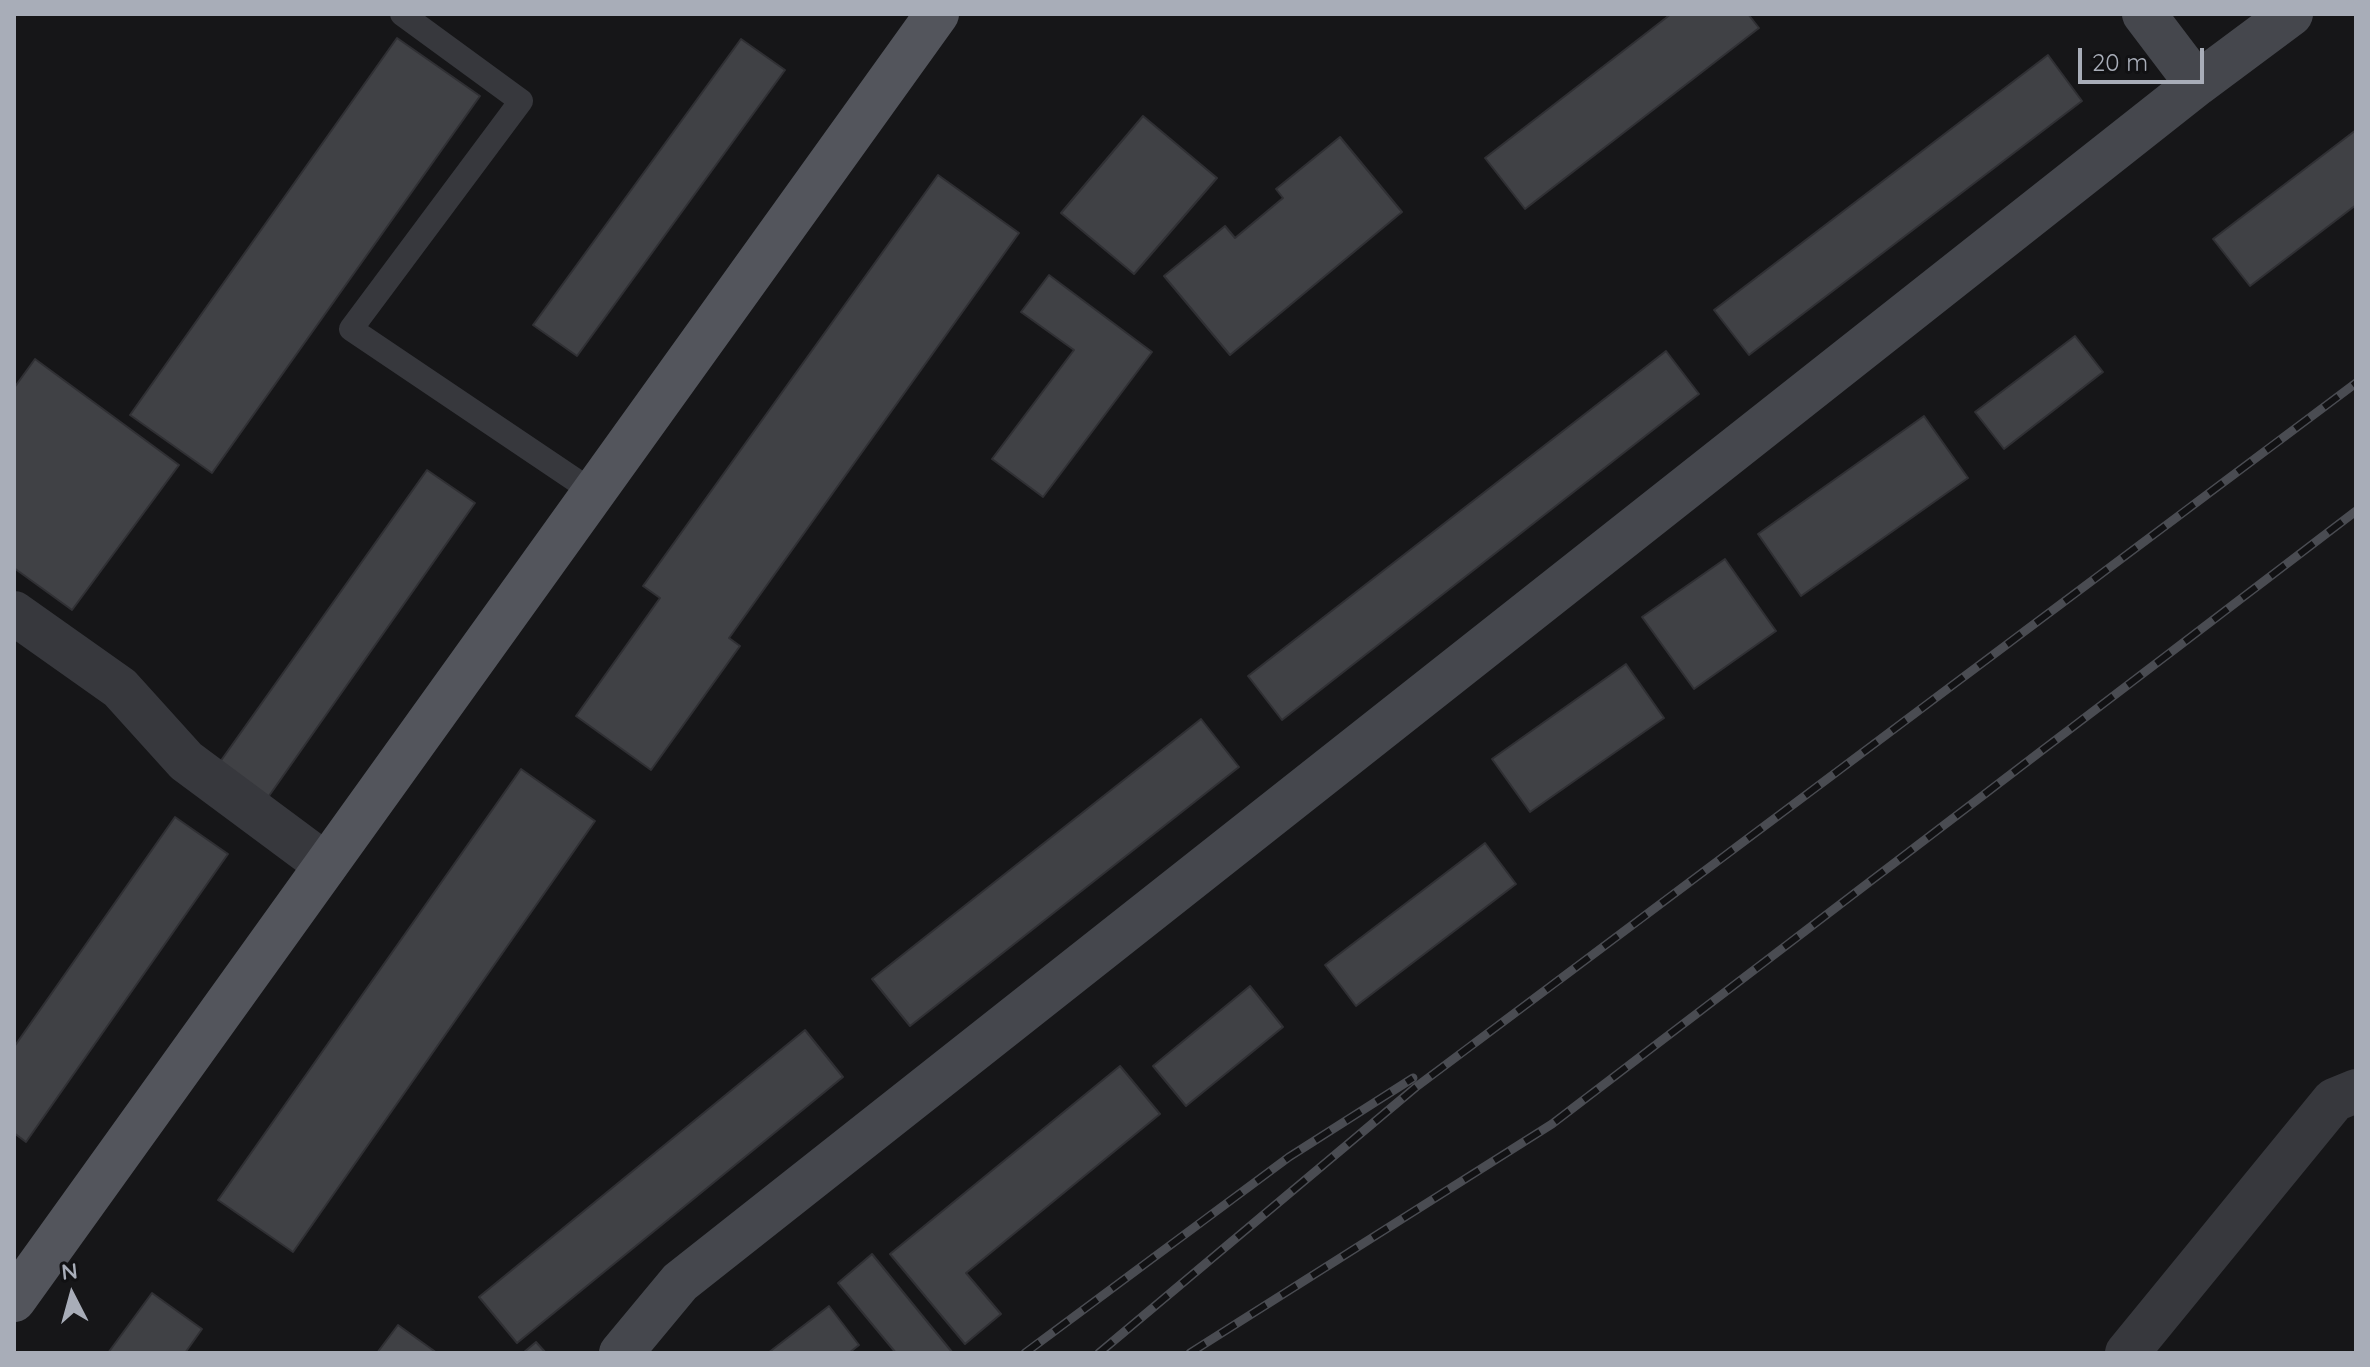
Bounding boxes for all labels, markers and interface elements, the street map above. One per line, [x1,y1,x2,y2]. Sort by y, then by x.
scale bar [2082,32,2208,82]
text: 20 m [2092,47,2148,77]
north arrow [32,1255,112,1335]
text: N [60,1256,79,1286]

